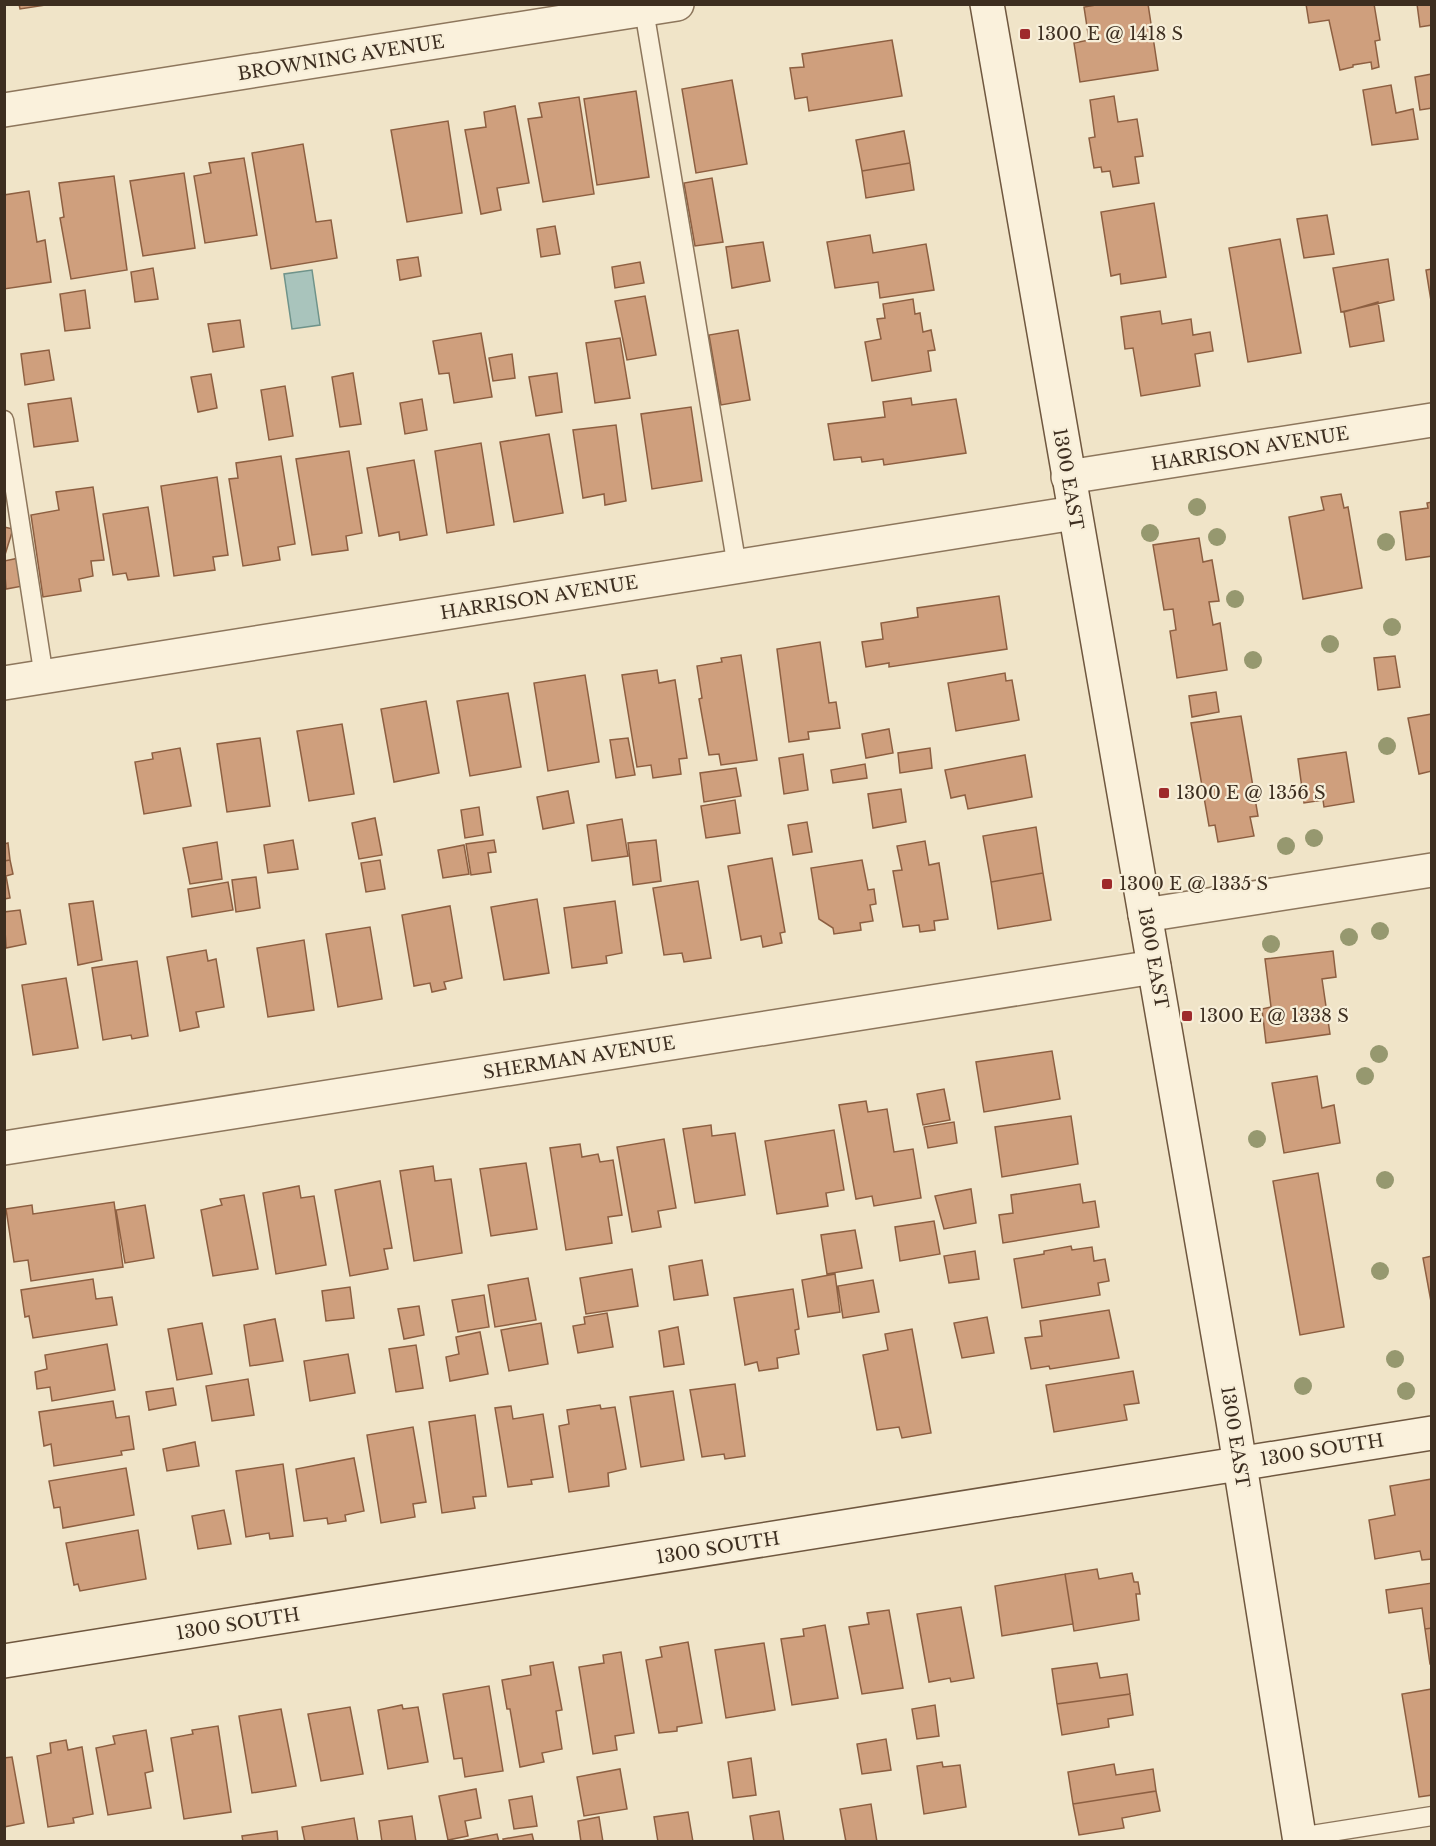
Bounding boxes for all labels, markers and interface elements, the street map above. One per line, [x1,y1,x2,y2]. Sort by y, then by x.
place label: 1300 E @ 1418 S [1037,23,1183,45]
marker: 1300 E @ 1418 S [1018,27,1032,41]
street label: BROWNING AVENUE [236,31,446,85]
street label: HARRISON AVENUE [1150,422,1350,476]
street label: 1300 EAST [1048,426,1088,532]
street label: HARRISON AVENUE [439,571,639,625]
place label: 1300 E @ 1356 S [1176,782,1326,804]
marker: 1300 E @ 1356 S [1157,786,1171,800]
place label: 1300 E @ 1335 S [1119,873,1268,895]
marker: 1300 E @ 1335 S [1100,877,1114,891]
street label: 1300 EAST [1133,905,1173,1011]
place label: 1300 E @ 1338 S [1199,1005,1349,1027]
marker: 1300 E @ 1338 S [1180,1009,1194,1023]
street label: SHERMAN AVENUE [481,1032,677,1084]
street label: 1300 EAST [1216,1384,1254,1490]
street label: 1300 SOUTH [1259,1429,1385,1471]
street label: 1300 SOUTH [655,1527,781,1569]
street label: 1300 SOUTH [175,1603,301,1645]

